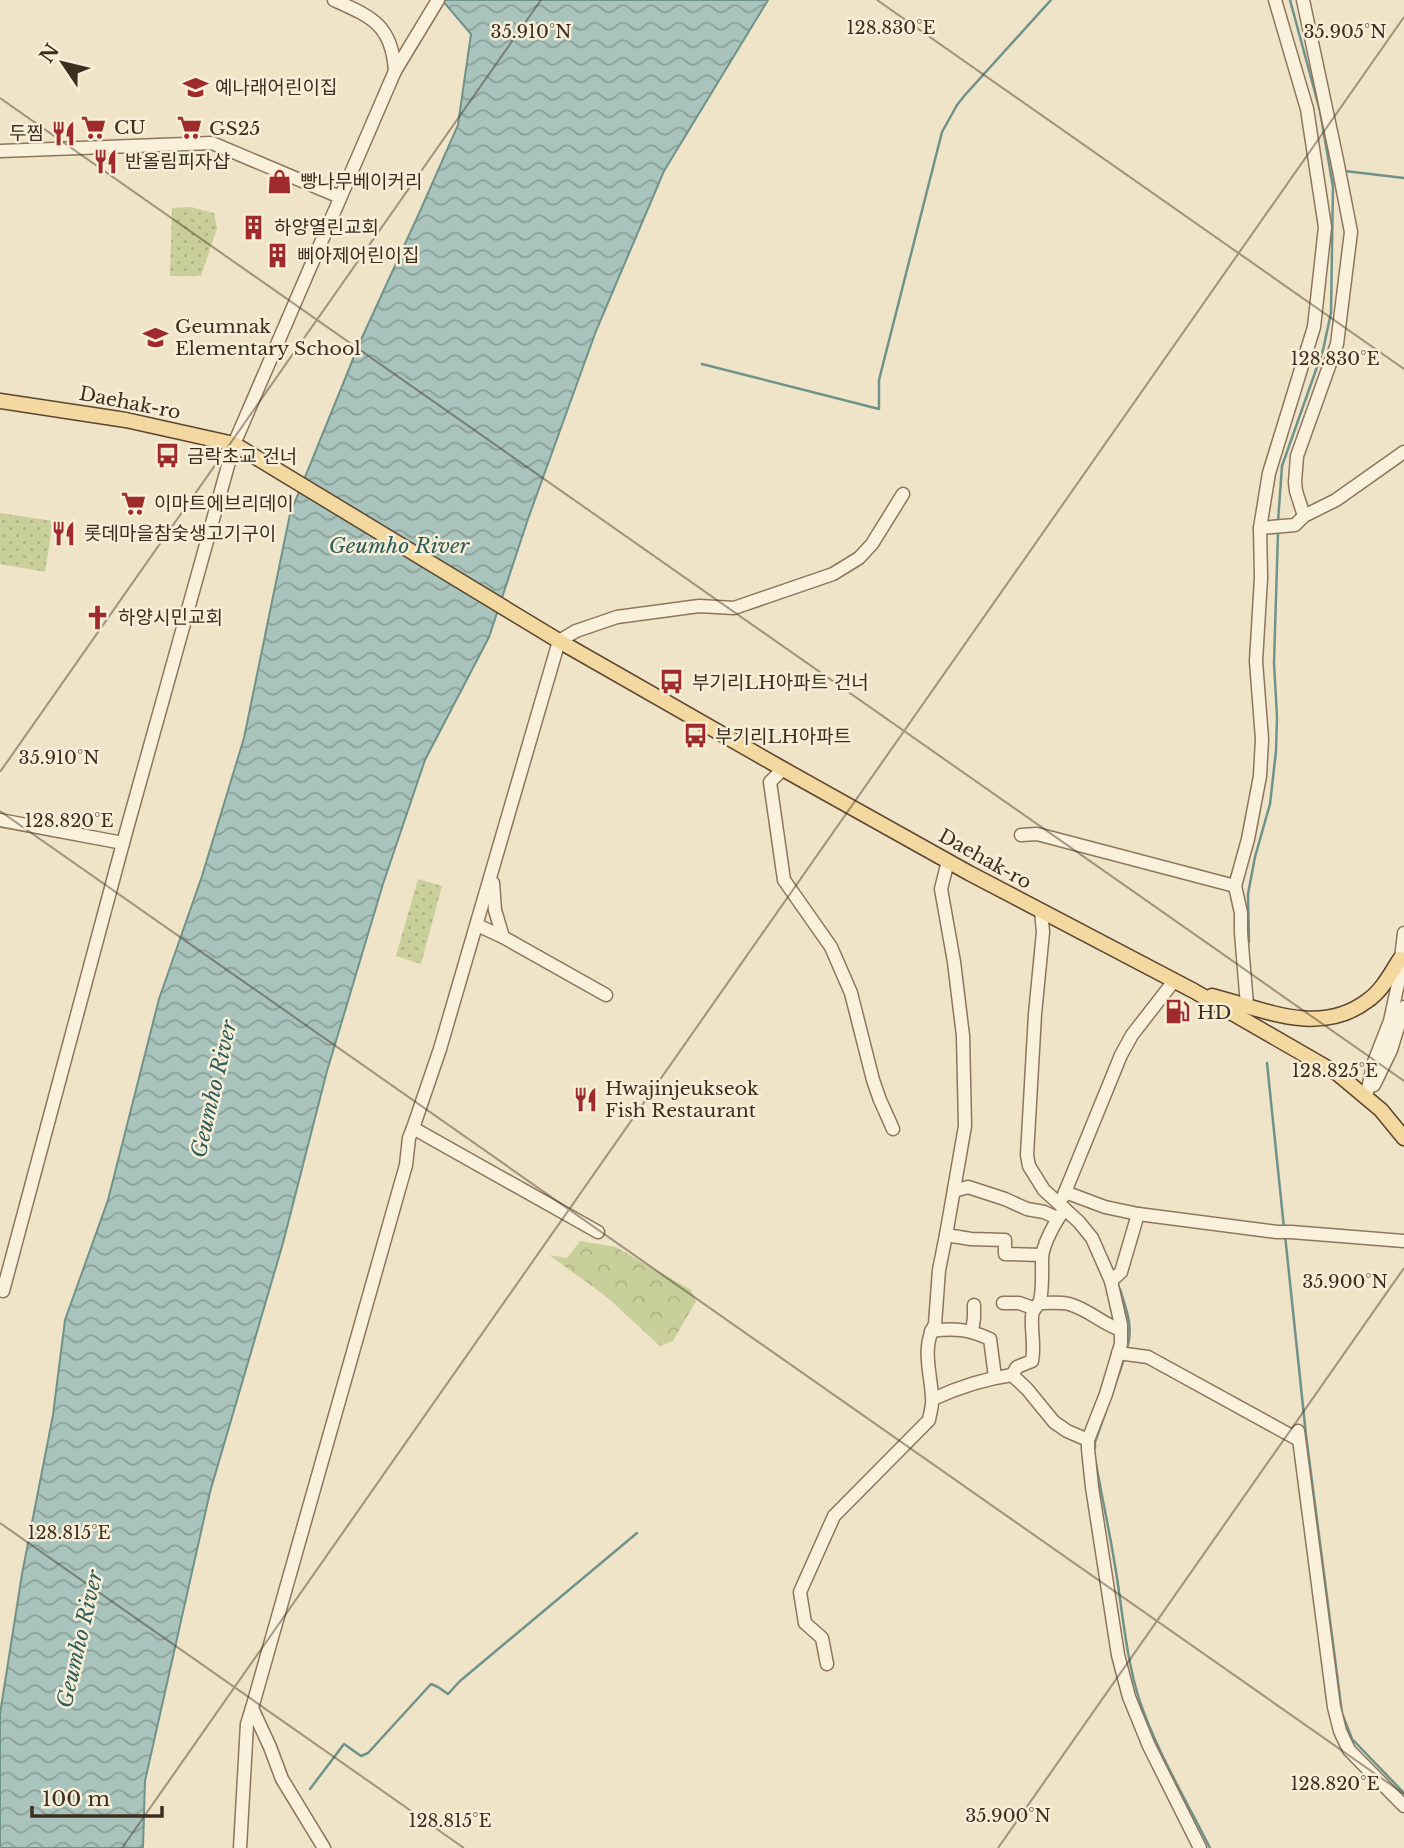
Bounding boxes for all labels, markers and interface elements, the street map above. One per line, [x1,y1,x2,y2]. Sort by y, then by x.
text: 128.830°E [847,17,935,39]
text: 35.910°N [491,21,571,43]
text: 35.905°N [1303,21,1387,43]
north arrow [28,28,98,98]
text: N [35,40,64,67]
school or university icon: 예나래어린이집 [181,73,209,101]
place label: 예나래어린이집 [215,76,337,99]
supermarket icon: CU [80,113,108,141]
supermarket icon: GS25 [175,114,203,142]
place label: CU [114,116,146,139]
place label: GS25 [209,117,260,140]
restaurant icon: 두찜 [50,119,78,147]
place label: 두찜 [9,122,44,145]
restaurant icon: 반올림피자샵 [91,147,119,175]
place label: 반올림피자샵 [125,150,230,173]
shop icon: 빵나무베이커리 [266,167,294,195]
place label: 빵나무베이커리 [300,170,422,193]
building icon: 하양열린교회 [240,213,268,241]
place label: 하양열린교회 [274,216,379,239]
building icon: 삐아제어린이집 [263,241,291,269]
place label: 삐아제어린이집 [297,244,419,267]
place label: Geumnak Elementary School [175,315,361,360]
school or university icon: Geumnak Elementary School [141,323,169,351]
text: 128.830°E [1291,348,1379,370]
street label: Daehak-ro [77,382,183,424]
bus stop icon: 금락초교 건너 [153,442,181,470]
place label: 금락초교 건너 [187,445,297,468]
supermarket icon: 이마트에브리데이 [120,489,148,517]
place label: 이마트에브리데이 [154,492,294,515]
restaurant icon: 롯데마을참숯생고기구이 [50,519,78,547]
place label: 롯데마을참숯생고기구이 [84,522,276,545]
water label: Geumho River [329,533,470,559]
church icon: 하양시민교회 [84,603,112,631]
place label: 하양시민교회 [118,606,223,629]
bus stop icon: 부기리LH아파트 건너 [658,668,686,696]
place label: 부기리LH아파트 건너 [692,671,869,694]
bus stop icon: 부기리LH아파트 [681,722,709,750]
place label: 부기리LH아파트 [715,725,851,748]
text: 35.910°N [19,747,99,769]
text: 128.820°E [25,810,113,832]
street label: Daehak-ro [935,824,1035,894]
fuel station icon: HD [1163,998,1191,1026]
place label: HD [1197,1001,1231,1024]
water label: Geumho River [186,1016,243,1160]
text: 128.825°E [1292,1060,1378,1082]
place label: Hwajinjeukseok Fish Restaurant [605,1077,759,1122]
restaurant icon: Hwajinjeukseok Fish Restaurant [571,1085,599,1113]
text: 35.900°N [1302,1271,1388,1293]
text: 128.815°E [27,1522,111,1544]
water label: Geumho River [52,1566,109,1710]
text: 128.820°E [1291,1773,1379,1795]
scale bar [32,1774,161,1818]
text: 100 m [42,1786,110,1812]
text: 35.900°N [965,1805,1051,1827]
text: 128.815°E [408,1810,492,1832]

